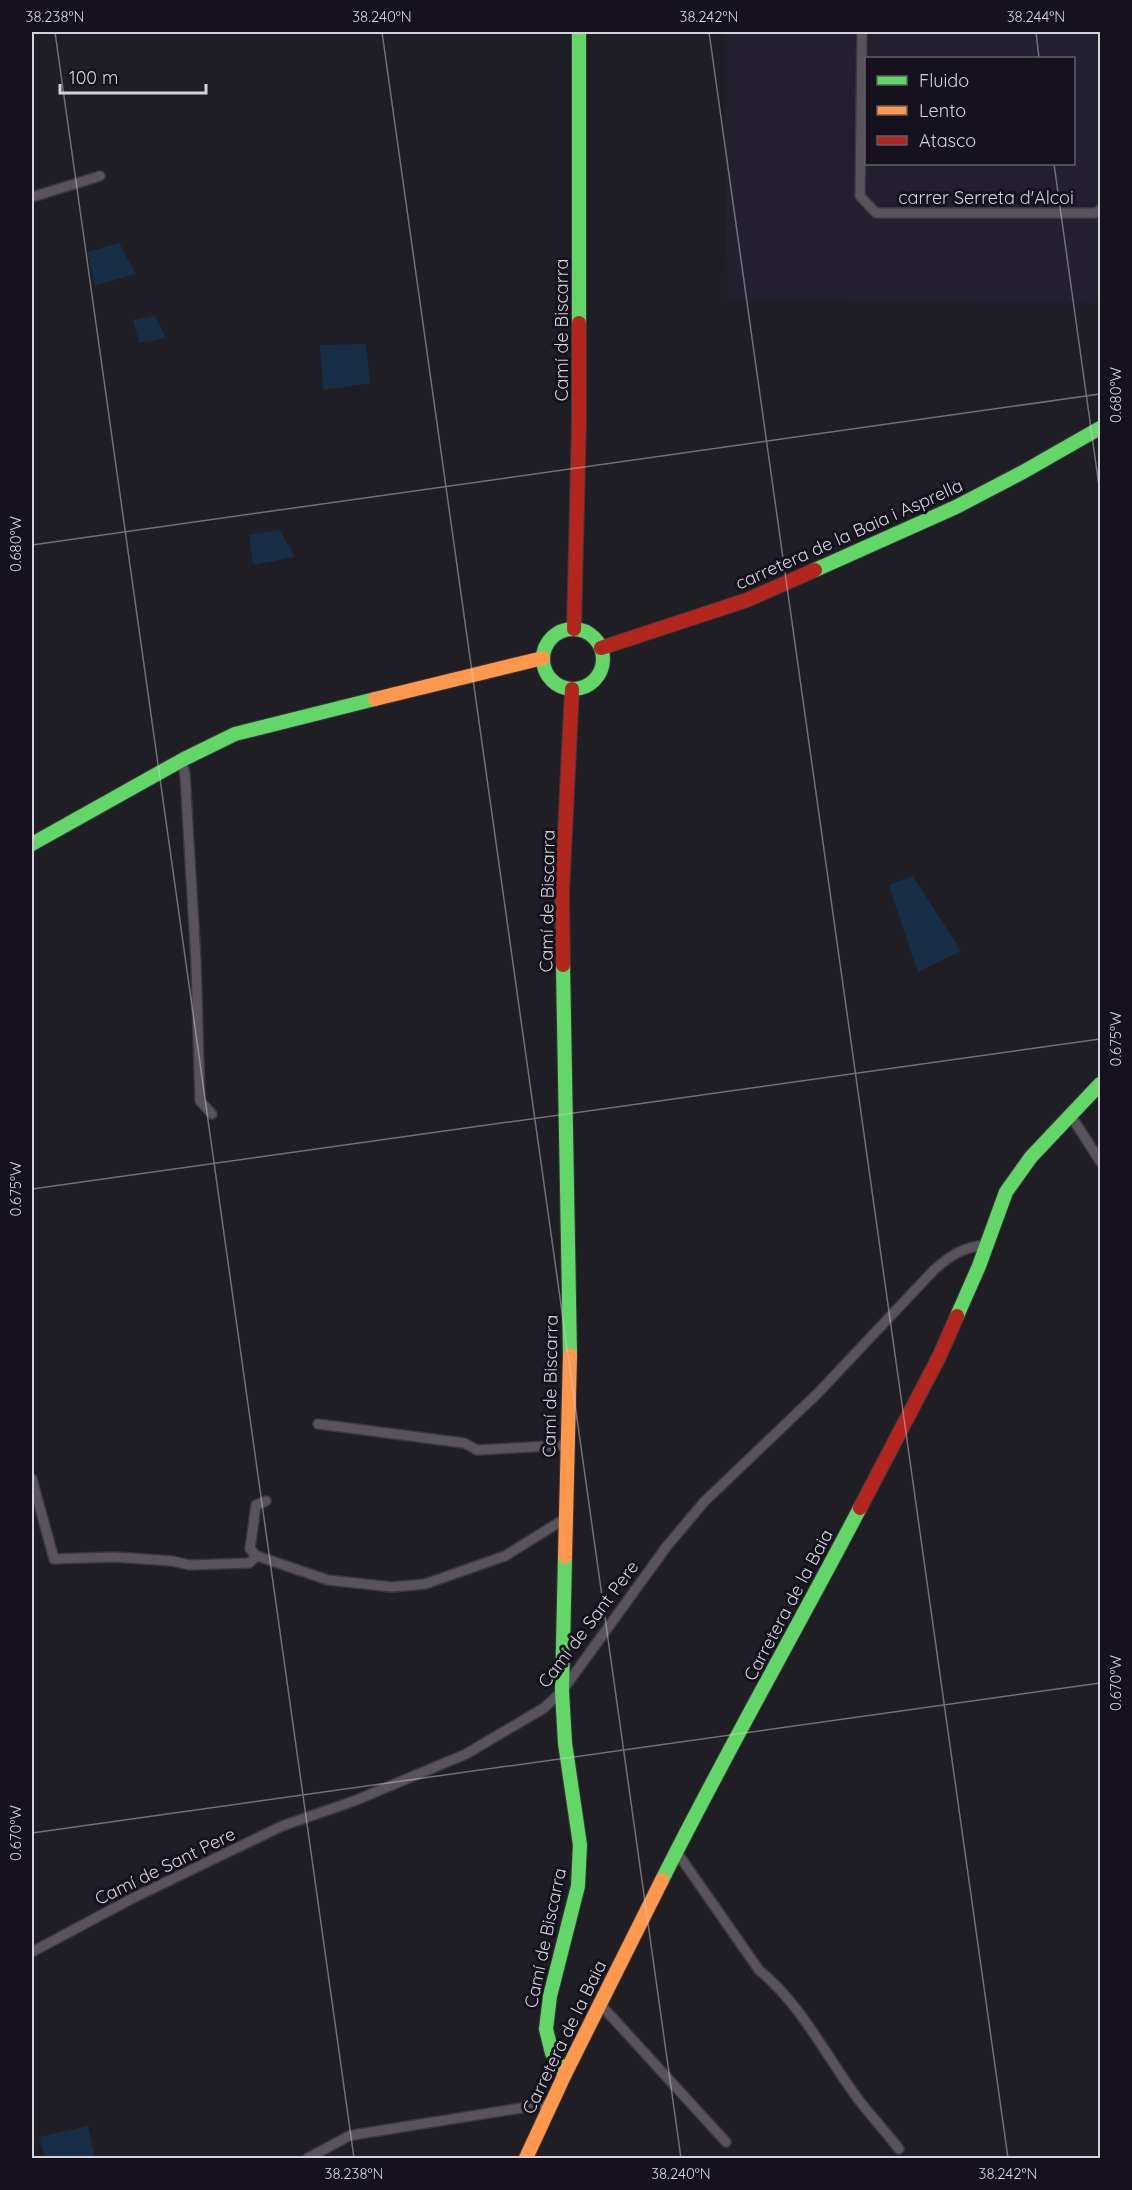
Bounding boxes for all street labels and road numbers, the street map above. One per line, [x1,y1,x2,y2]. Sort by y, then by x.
street label: carrer Serreta d'Alcoi [898,186,1074,209]
street label: Camí de Biscarra [550,259,573,401]
street label: carretera de la Baia i Asprella [732,473,966,595]
street label: Camí de Biscarra [534,829,560,973]
street label: Camí de Biscarra [537,1314,563,1458]
street label: Carretera de la Baia [738,1525,838,1685]
street label: Camí de Sant Pere [533,1556,643,1692]
street label: Camí de Sant Pere [91,1822,239,1910]
street label: Camí de Biscarra [519,1866,571,2010]
street label: Carretera de la Baia [517,1956,611,2118]

